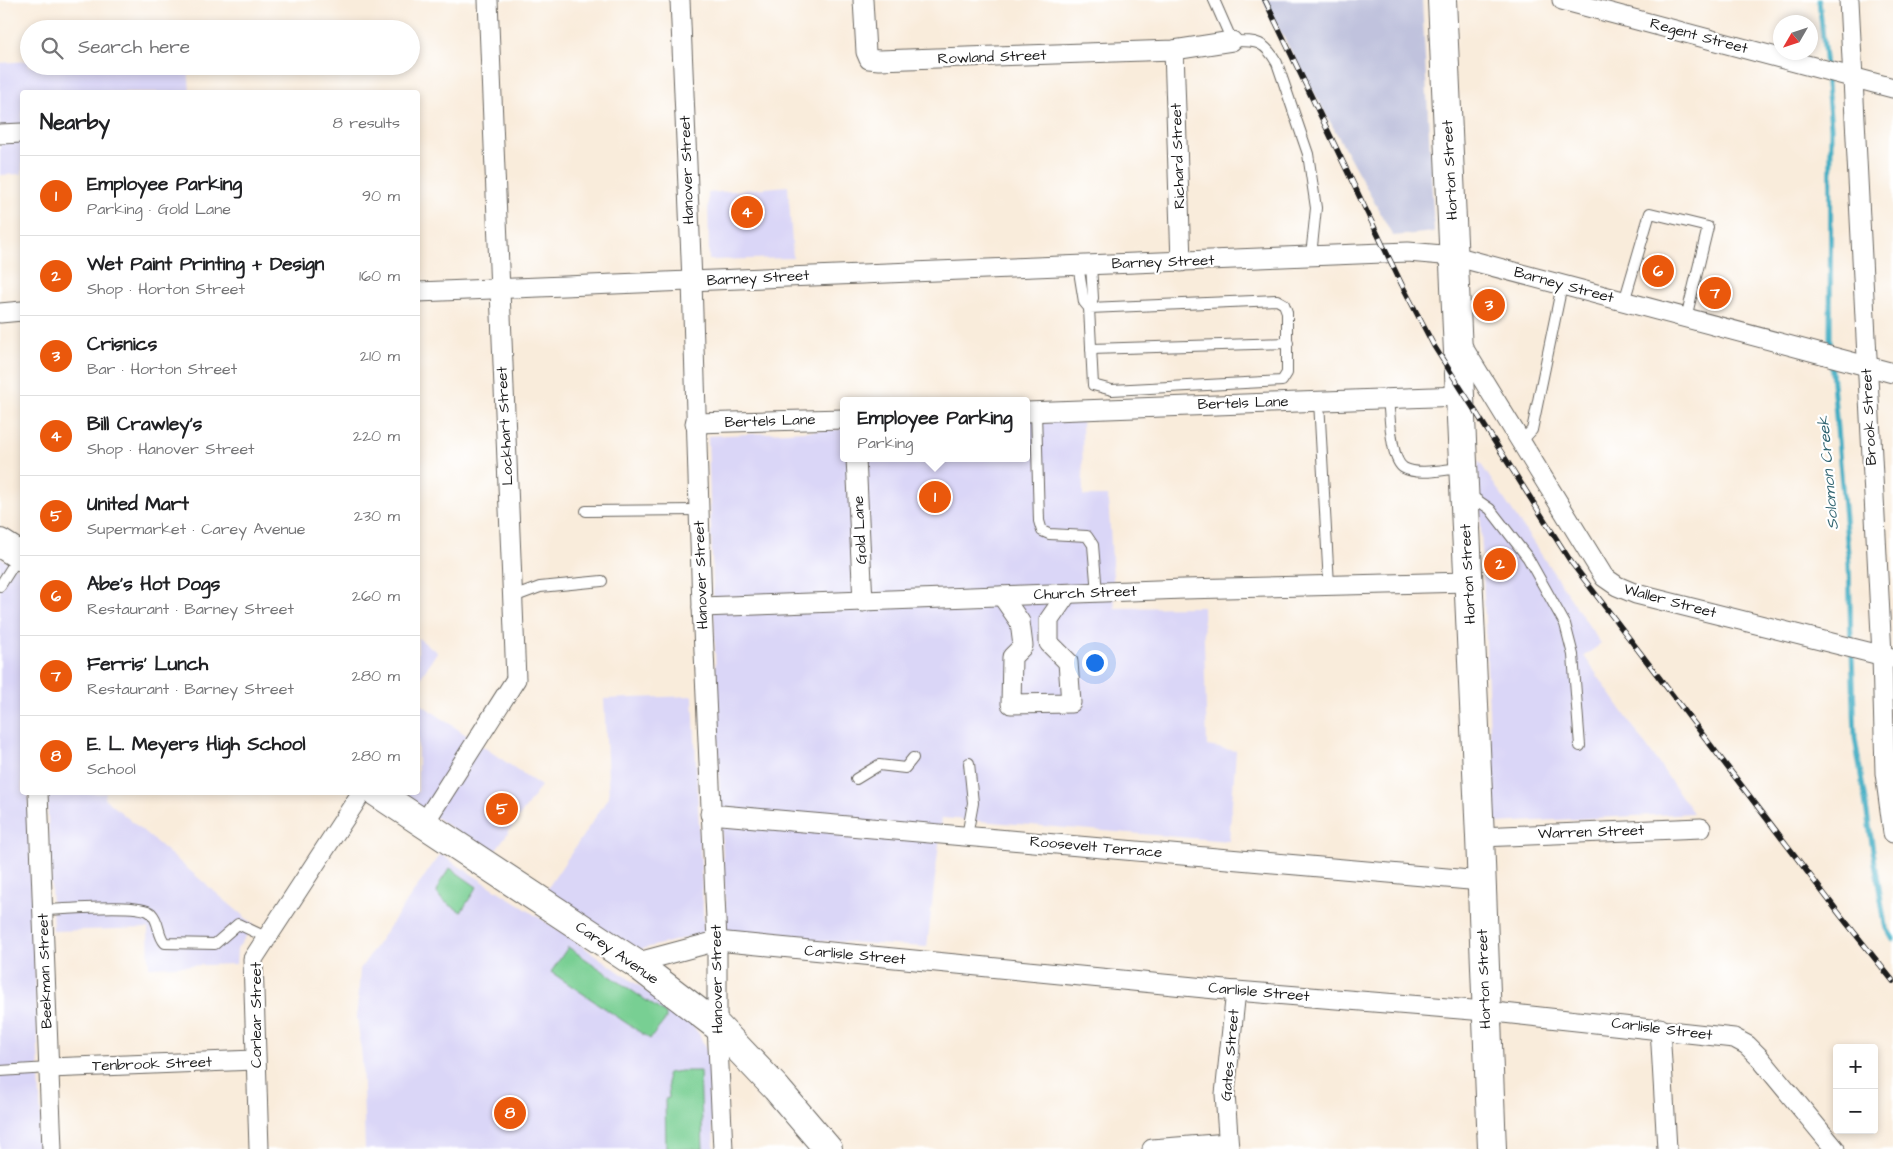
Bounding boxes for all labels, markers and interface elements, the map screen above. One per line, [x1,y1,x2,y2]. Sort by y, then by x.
street label: Regent Street [1647,13,1750,60]
north arrow [1773,15,1818,60]
search box [20,20,420,75]
icon: search [38,34,66,62]
text: Search here [78,34,190,61]
street label: Rowland Street [937,45,1047,69]
street label: Richard Street [1166,103,1190,209]
text: Nearby [40,108,110,137]
text: 8 results [333,112,400,134]
street label: Hanover Street [675,115,699,225]
street label: Horton Street [1437,119,1463,221]
text: Employee Parking [87,171,242,198]
text: 1 [55,185,57,207]
text: 90 m [362,185,400,207]
pin: 4 [731,193,763,231]
text: Parking · Gold Lane [87,198,231,220]
street label: Barney Street [1111,250,1215,275]
text: Wet Paint Printing + Design [87,251,324,278]
pin: 6 [1642,252,1674,290]
street label: Barney Street [1511,262,1616,309]
text: 2 [51,265,61,287]
text: 160 m [359,265,400,287]
street label: Barney Street [706,265,810,292]
pin: 7 [1699,274,1731,312]
text: Shop · Horton Street [87,278,245,300]
pin: 3 [1473,286,1505,324]
text: Crisnics [87,331,157,358]
text: 3 [52,345,60,367]
text: 210 m [360,345,400,367]
text: Bar · Horton Street [87,358,237,380]
street label: Lockhart Street [491,366,519,486]
street label: Brook Street [1856,368,1882,466]
street label: Bertels Lane [1197,391,1289,415]
popup [840,397,1030,462]
text: Employee Parking [858,405,1013,432]
street label: Bertels Lane [724,409,816,433]
text: Bill Crawley's [87,411,202,438]
water label: Solomon Creek [1812,414,1844,531]
text: 4 [51,425,61,447]
text: 220 m [353,425,400,447]
text: Parking [858,432,913,454]
text: Shop · Hanover Street [87,438,255,460]
pin: 1 [919,478,951,516]
text: United Mart [87,491,189,518]
street label: Gold Lane [848,495,872,565]
text: 5 [50,505,62,527]
text: 230 m [354,505,400,527]
text: Supermarket · Carey Avenue [87,518,305,540]
street label: Hanover Street [689,520,713,630]
street label: Horton Street [1455,523,1481,625]
pin: 2 [1484,545,1516,583]
text: Abe's Hot Dogs [87,571,220,598]
street label: Waller Street [1621,579,1719,623]
street label: Church Street [1033,581,1137,605]
text: 6 [51,585,61,607]
text: 260 m [352,585,400,607]
text: Restaurant · Barney Street [87,598,294,620]
your location [1082,650,1108,676]
text: Ferris' Lunch [87,651,208,678]
text: 7 [51,665,61,687]
text: 280 m [352,665,400,687]
text: Restaurant · Barney Street [87,678,294,700]
text: E. L. Meyers High School [87,731,305,758]
text: 8 [51,745,61,767]
text: 280 m [352,745,400,767]
text: School [87,758,136,780]
pin: 5 [486,790,518,828]
street label: Warren Street [1538,820,1644,844]
street label: Roosevelt Terrace [1029,831,1163,863]
street label: Beekman Street [32,913,58,1029]
street label: Carey Avenue [570,916,663,990]
street label: Hanover Street [706,924,728,1034]
street label: Horton Street [1472,929,1496,1029]
street label: Carlisle Street [804,940,906,970]
street label: Corlear Street [246,962,267,1068]
street label: Carlisle Street [1208,977,1310,1007]
street label: Gates Street [1216,1008,1244,1102]
street label: Carlisle Street [1610,1012,1714,1046]
map controls [1833,1044,1878,1134]
button: + [1833,1044,1878,1089]
street label: Tenbrook Street [92,1051,212,1077]
button: − [1833,1089,1878,1134]
pin: 8 [494,1094,526,1132]

